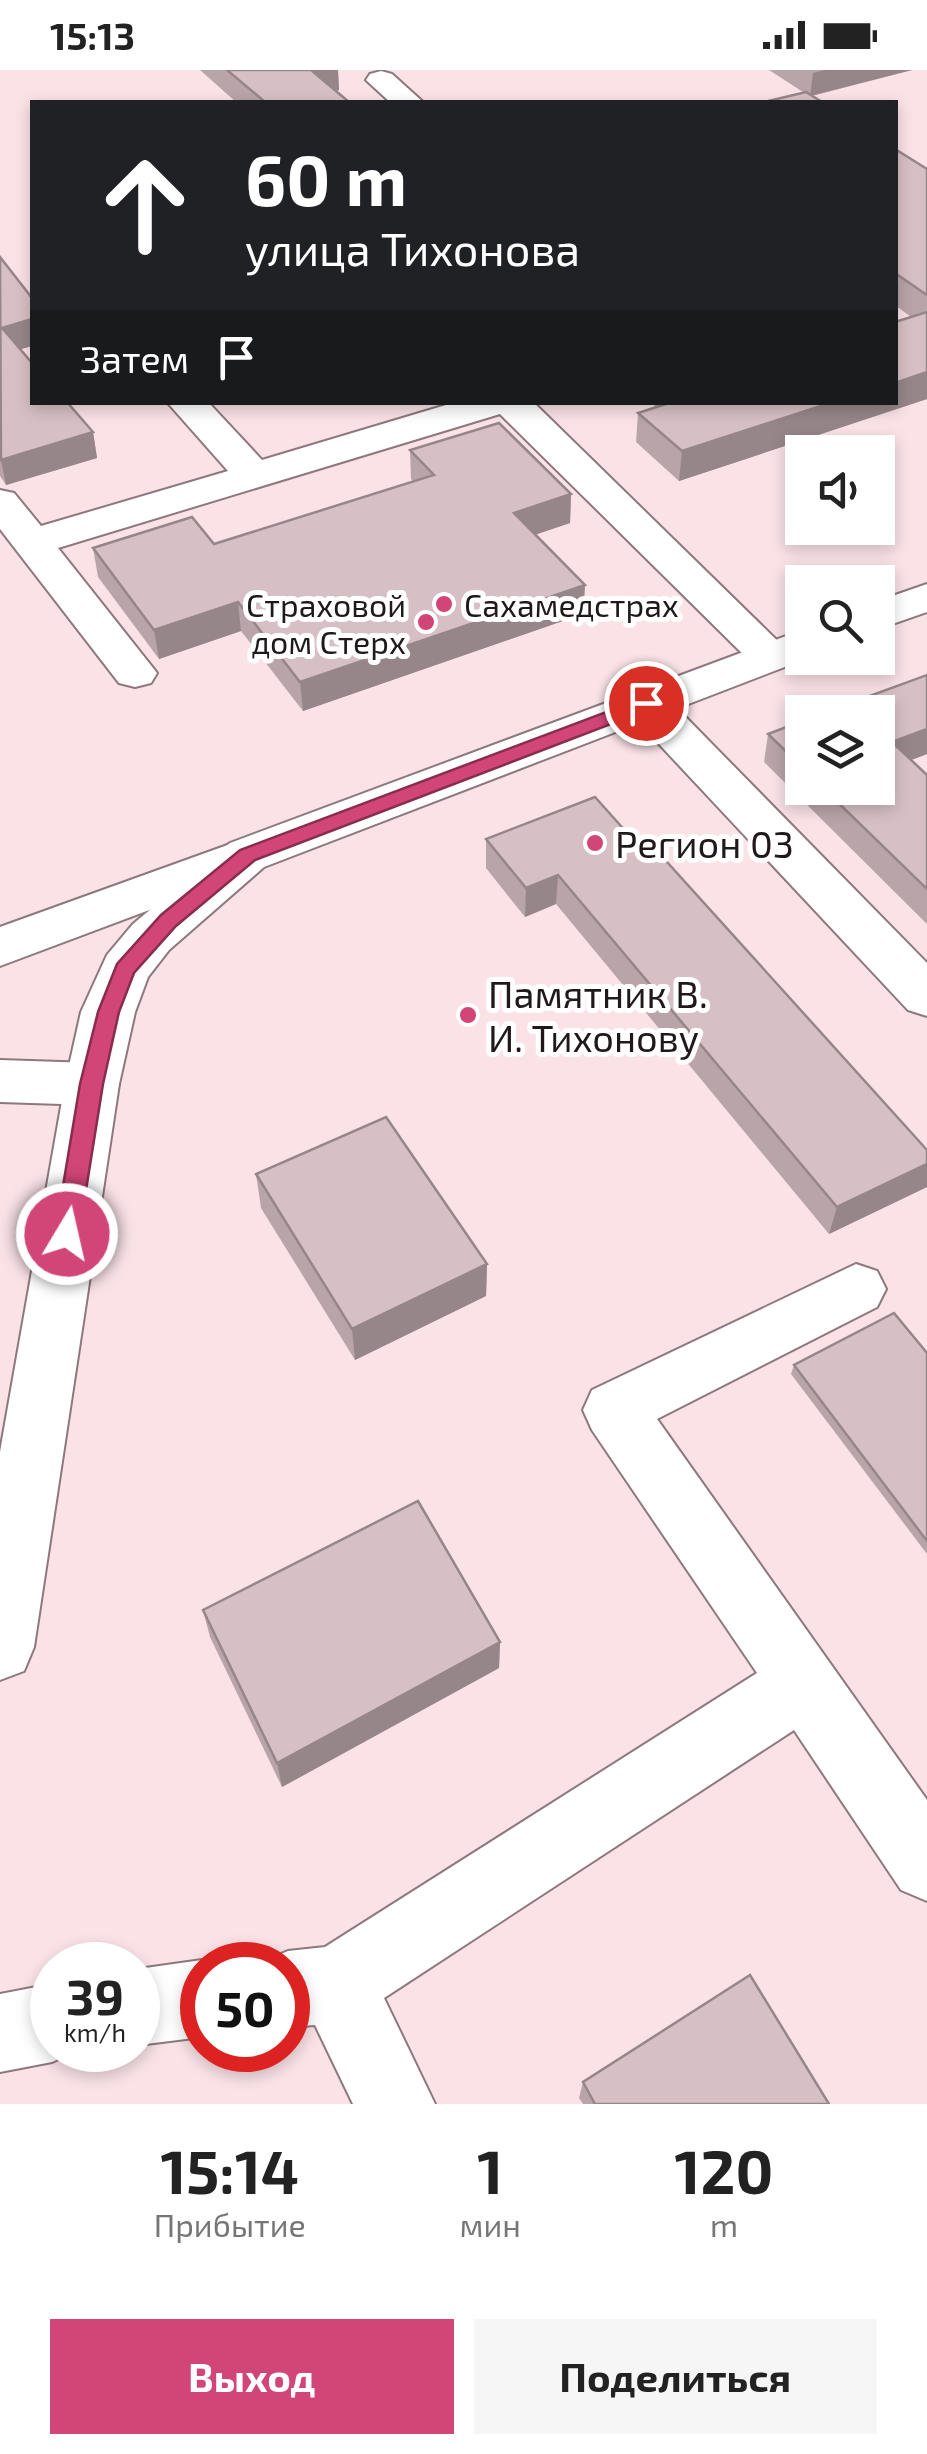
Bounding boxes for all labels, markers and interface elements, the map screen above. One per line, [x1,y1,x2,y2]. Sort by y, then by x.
text: 15:13 [50,12,135,58]
text: 60 m [245,136,407,220]
icon: ahead [80,140,210,270]
text: улица Тихонова [245,221,580,275]
icon: arrive [209,330,264,385]
text: Затем [80,335,189,381]
map controls [785,435,895,805]
button: sound [785,435,895,545]
button: search [785,565,895,675]
place label: Страховой дом Стерх [246,585,406,660]
place label: Сахамедстрах [464,585,679,623]
marker: Сахамедстрах [433,593,455,615]
marker: Страховой дом Стерх [415,611,437,633]
pin [604,661,689,746]
icon: arrive [619,676,674,731]
button: layers [785,695,895,805]
place label: Регион 03 [615,820,794,866]
marker: Регион 03 [584,832,606,854]
place label: Памятник В. И. Тихонову [488,970,708,1060]
marker: Памятник В. И. Тихонову [457,1004,479,1026]
position arrow [15,1182,119,1286]
speed limit sign: 50 [180,1942,310,2072]
text: 39 [66,1965,124,2025]
text: km/h [64,2017,126,2047]
text: 15:14 [160,2134,299,2206]
text: 1 [477,2134,503,2206]
text: 120 [675,2134,773,2206]
text: Прибытие [154,2205,306,2243]
text: мин [460,2205,521,2243]
text: m [710,2205,738,2243]
button: Выход [50,2319,454,2434]
button: Поделиться [474,2319,877,2434]

